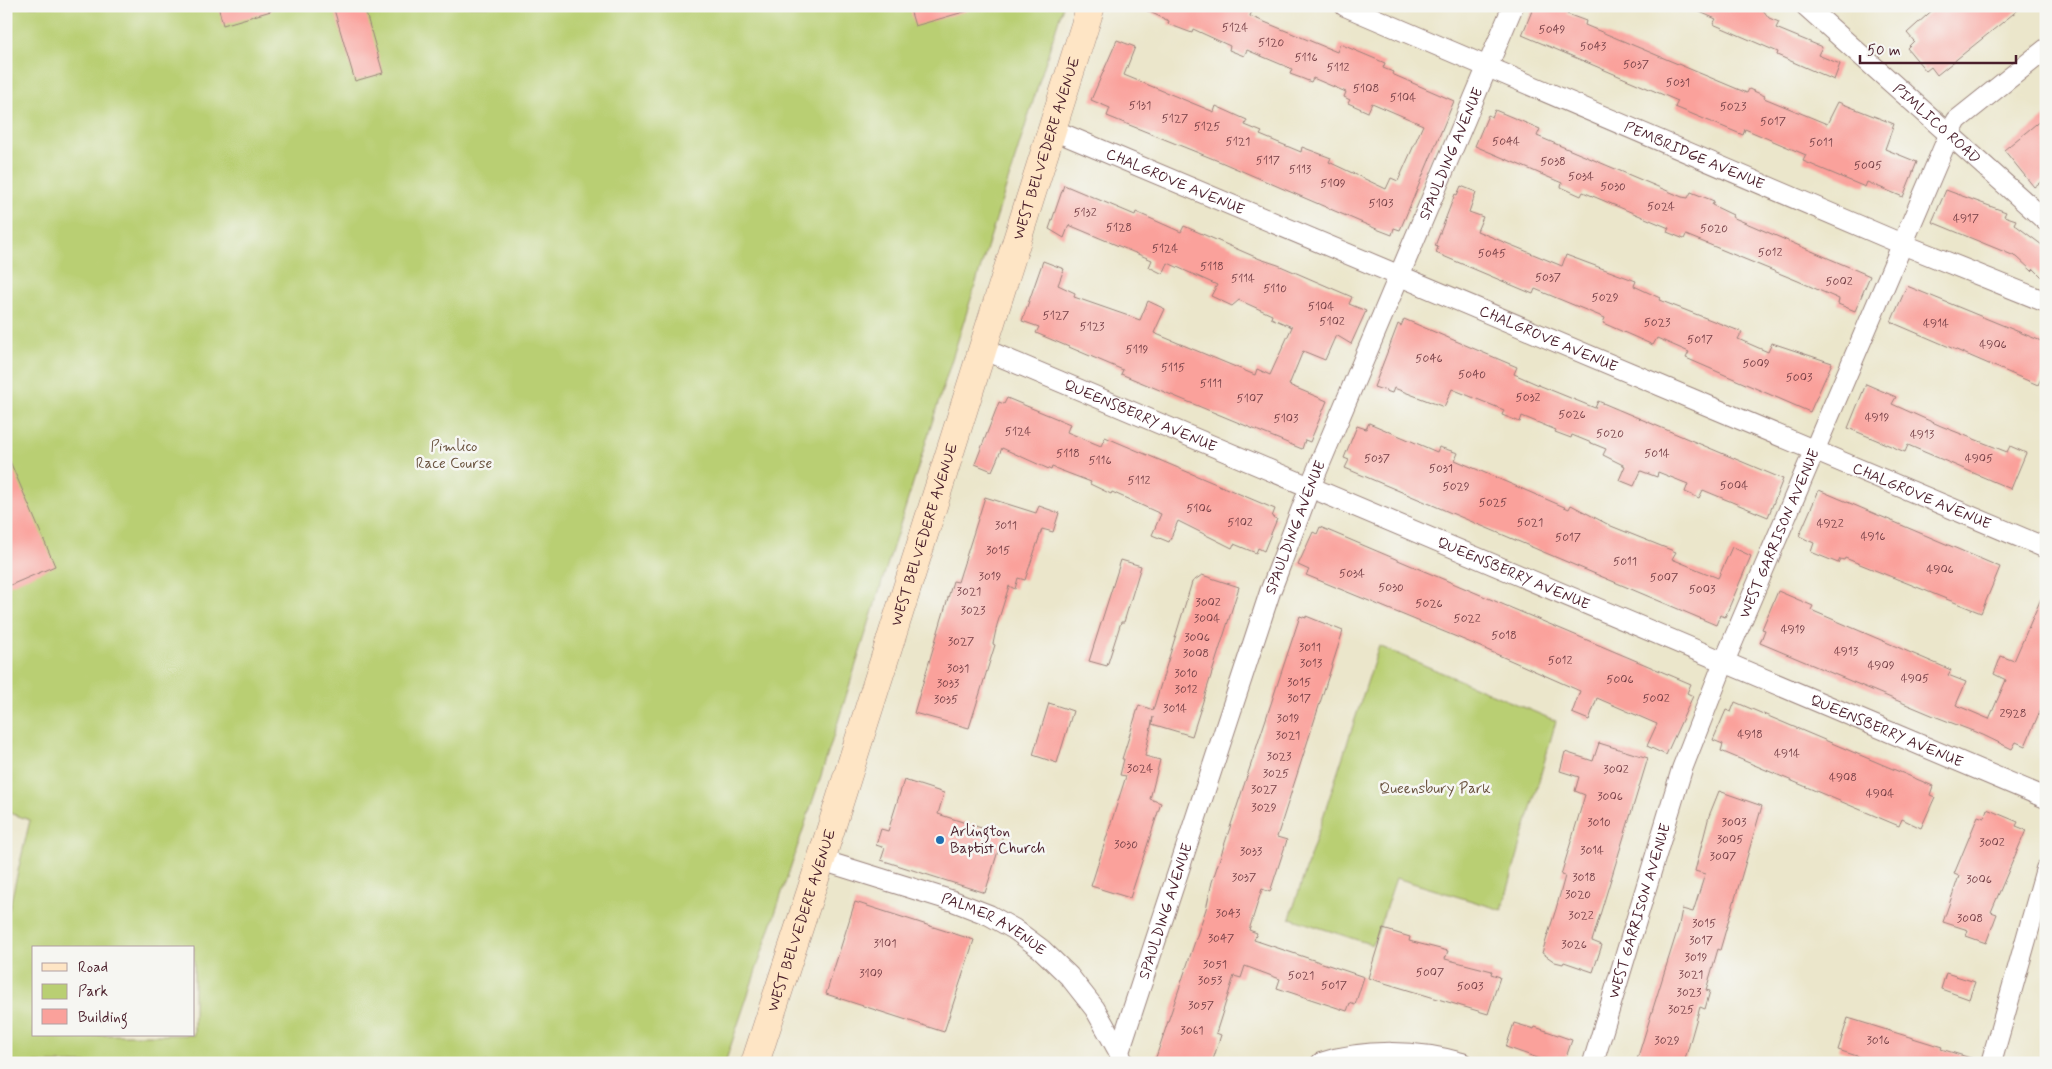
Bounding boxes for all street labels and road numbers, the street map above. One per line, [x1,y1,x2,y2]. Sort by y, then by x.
street label: WEST BELVEDERE AVENUE [1009,54,1085,243]
street label: PIMLICO ROAD [1888,80,1985,169]
street label: SPAULDING AVENUE [1415,84,1489,223]
street label: PEMBRIDGE AVENUE [1621,117,1767,195]
street label: CHALGROVE AVENUE [1103,144,1248,220]
street label: CHALGROVE AVENUE [1476,301,1621,378]
street label: QUEENSBERRY AVENUE [1061,375,1220,458]
street label: WEST BELVEDERE AVENUE [887,440,963,629]
street label: WEST GARRISON AVENUE [1735,446,1825,621]
street label: SPAULDING AVENUE [1261,458,1331,598]
street label: CHALGROVE AVENUE [1849,459,1994,535]
street label: QUEENSBERRY AVENUE [1434,533,1593,615]
street label: QUEENSBERRY AVENUE [1807,691,1966,773]
street label: WEST GARRISON AVENUE [1604,821,1676,1001]
street label: WEST BELVEDERE AVENUE [763,826,841,1015]
street label: SPAULDING AVENUE [1135,841,1198,982]
street label: PALMER AVENUE [939,889,1050,961]

